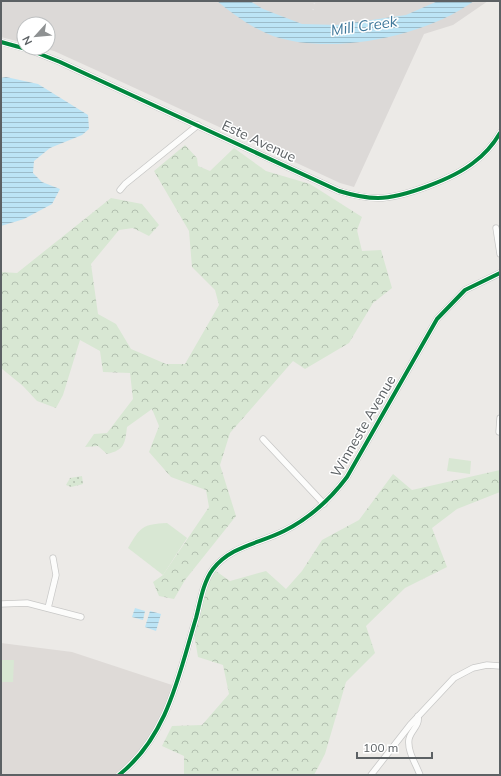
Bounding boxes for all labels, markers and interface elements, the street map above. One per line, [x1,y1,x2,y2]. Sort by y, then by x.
water label: Mill Creek [329,11,400,40]
north arrow [16,16,56,56]
text: N [19,34,35,47]
street label: Este Avenue [219,116,299,166]
street label: Winneste Avenue [327,372,399,480]
scale bar [357,734,432,760]
text: 100 m [363,740,398,755]

